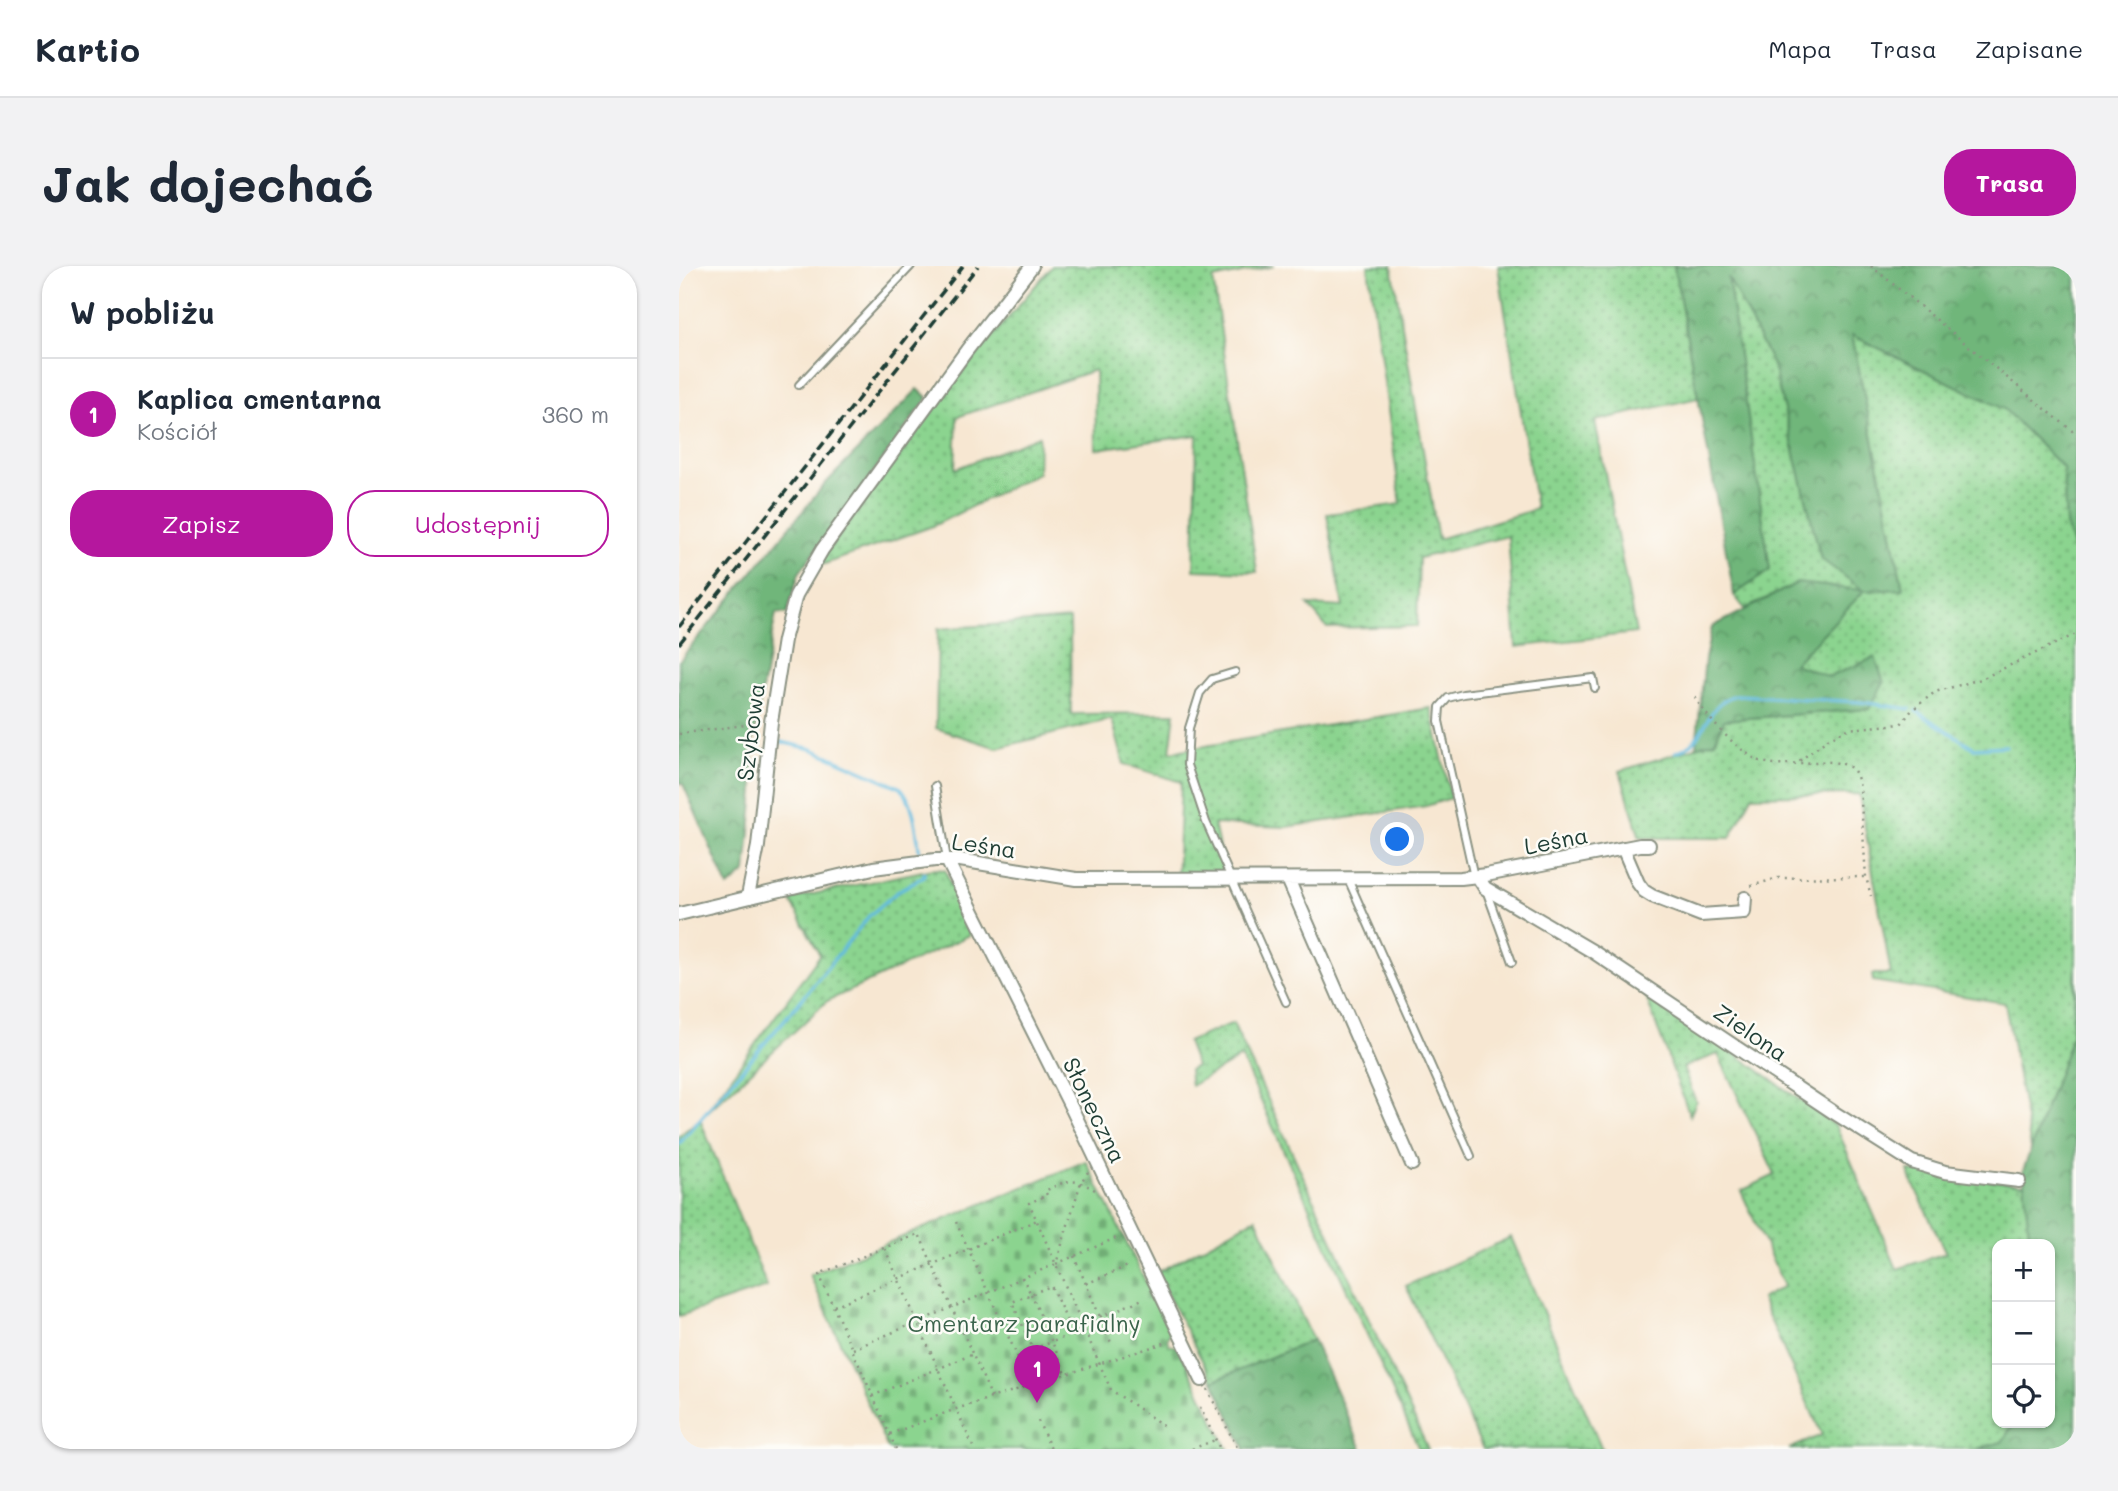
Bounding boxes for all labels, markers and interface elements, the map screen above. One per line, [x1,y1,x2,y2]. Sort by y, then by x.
text: Kartio [35,27,140,70]
text: Mapa [1768,33,1832,64]
text: Trasa [1870,33,1937,64]
text: Zapisane [1975,33,2083,64]
button: Trasa [1944,149,2076,216]
text: Jak dojechać [42,151,374,214]
text: W pobliżu [70,292,215,332]
text: Kaplica cmentarna [137,382,382,416]
text: 1 [88,399,98,429]
text: 360 m [542,399,609,429]
text: Kościół [137,416,217,446]
button: Zapisz [70,490,333,557]
button: Udostępnij [347,490,609,557]
street label: Szybowa [729,681,771,783]
street label: Leśna [1521,819,1591,861]
your location [1380,822,1414,856]
street label: Leśna [950,826,1018,864]
street label: Zielona [1708,996,1794,1068]
street label: Słoneczna [1057,1052,1133,1168]
map controls [1992,1239,2055,1428]
button: + [1992,1239,2055,1302]
button: − [1992,1302,2055,1365]
park label: Cmentarz parafialny [907,1308,1141,1338]
pin: 1 [1014,1345,1060,1403]
button: locate [1992,1365,2055,1428]

